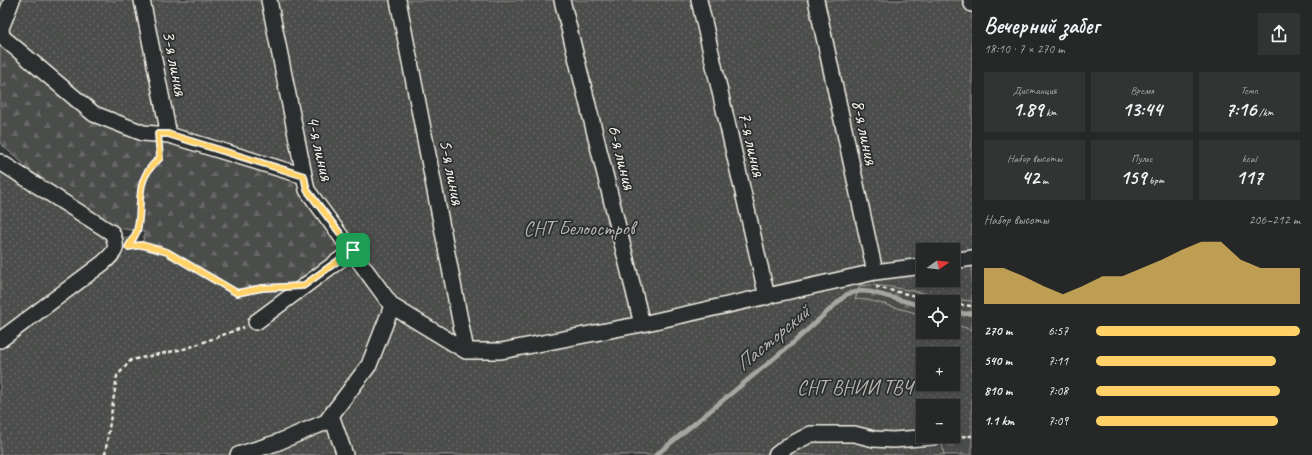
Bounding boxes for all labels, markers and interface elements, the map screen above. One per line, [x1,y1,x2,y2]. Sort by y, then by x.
text: Вечерний забег [984,12,1099,40]
button: share [1258,13,1300,55]
street label: 3-я линия [156,28,194,98]
text: 18:10 · 7 × 270 m [984,41,1065,57]
text: Дистанция [1013,83,1057,97]
text: Время [1130,83,1154,97]
text: Темп [1240,83,1258,97]
street label: 8-я линия [846,97,884,168]
text: 1.89 [1013,97,1043,122]
text: 13:44 [1122,97,1162,122]
text: 7:16 [1225,97,1256,122]
text: km [1043,105,1057,119]
text: /km [1256,105,1274,119]
street label: 7-я линия [732,109,772,180]
street label: 4-я линия [300,113,340,184]
street label: 6-я линия [602,122,642,193]
street label: 5-я линия [433,137,471,207]
text: Набор высоты [1007,151,1062,165]
text: Пульс [1131,151,1153,165]
text: kcal [1242,151,1257,165]
text: 42 [1021,165,1039,190]
text: 159 [1120,165,1146,190]
text: 117 [1236,165,1263,190]
text: m [1039,173,1048,187]
text: bpm [1146,173,1164,187]
text: Набор высоты [984,212,1049,228]
text: 206–212 m [1249,212,1300,228]
park label: СНТ Белоостров [524,216,638,241]
pin [336,233,370,267]
icon: arrive [342,239,364,261]
north arrow [916,243,960,287]
map controls [916,243,960,443]
button: locate [916,295,960,339]
water label: Пасторский [730,297,818,377]
text: 270 m [984,323,1012,339]
text: 6:57 [1048,323,1068,339]
button: + [916,347,960,391]
text: 540 m [984,353,1012,369]
text: 7:11 [1048,353,1068,369]
park label: СНТ ВНИИ ТВЧ [797,375,916,400]
text: 810 m [984,383,1012,399]
text: 7:08 [1048,383,1068,399]
button: − [916,399,960,443]
text: 1.1 km [984,413,1014,429]
text: 7:09 [1048,413,1068,429]

